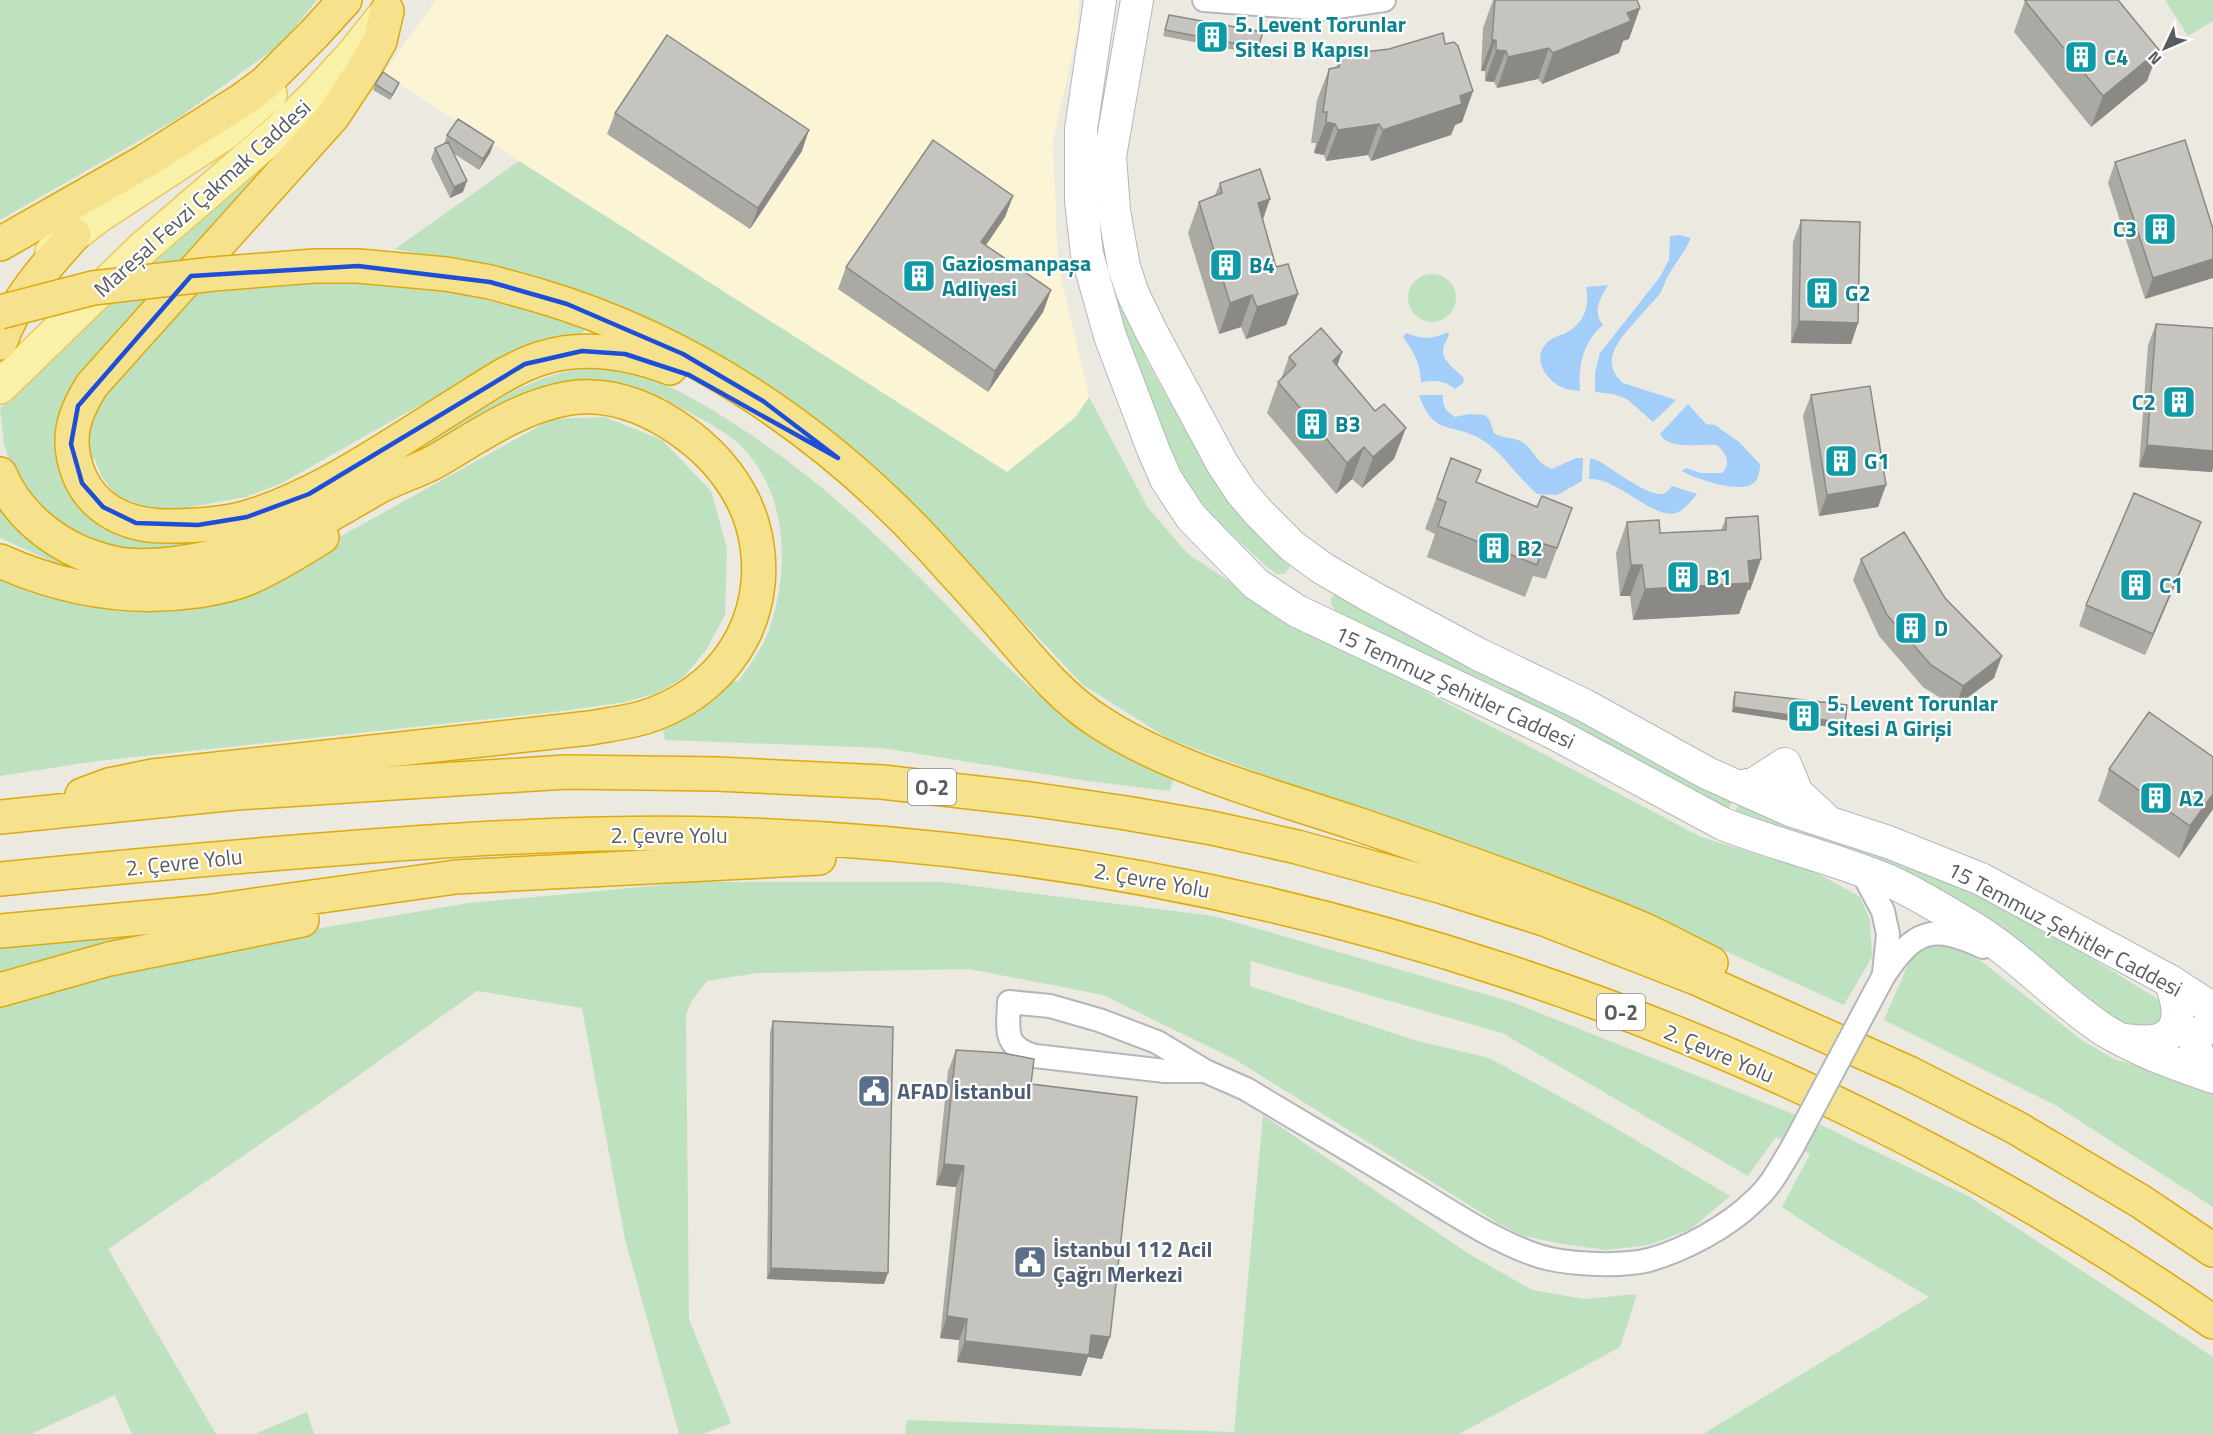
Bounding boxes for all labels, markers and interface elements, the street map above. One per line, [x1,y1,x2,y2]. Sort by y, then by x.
place label: 5. Levent Torunlar Sitesi B Kapısı [1235,7,1406,66]
north arrow [2135,18,2195,78]
building icon: 5. Levent Torunlar Sitesi B Kapısı [1194,19,1230,55]
building icon: C4 [2063,39,2099,75]
place label: C4 [2104,40,2128,74]
text: N [2142,46,2167,71]
street label: Mareşal Fevzi Çakmak Caddesi [86,91,318,305]
building icon: C3 [2142,211,2178,247]
place label: C3 [2113,212,2137,246]
place label: Gaziosmanpaşa Adliyesi [942,246,1091,305]
building icon: B4 [1208,247,1244,283]
place label: B4 [1249,248,1275,282]
building icon: Gaziosmanpaşa Adliyesi [901,258,937,294]
building icon: G2 [1804,275,1840,311]
place label: G2 [1845,276,1871,310]
building icon: C2 [2161,384,2197,420]
place label: C2 [2132,385,2156,419]
building icon: B3 [1294,406,1330,442]
place label: B3 [1335,407,1361,441]
building icon: G1 [1823,443,1859,479]
place label: G1 [1864,444,1890,478]
building icon: B2 [1476,530,1512,566]
place label: B2 [1517,531,1543,565]
building icon: B1 [1665,559,1701,595]
place label: B1 [1706,560,1732,594]
building icon: C1 [2118,567,2154,603]
place label: C1 [2159,568,2183,602]
building icon: D [1893,610,1929,646]
place label: D [1934,611,1948,645]
street label: 15 Temmuz Şehitler Caddesi [1329,616,1581,758]
place label: 5. Levent Torunlar Sitesi A Girişi [1827,686,1998,745]
building icon: 5. Levent Torunlar Sitesi A Girişi [1786,698,1822,734]
road number: O-2 [908,769,956,805]
building icon: A2 [2138,780,2174,816]
place label: A2 [2179,781,2205,815]
street label: 2. Çevre Yolu [610,818,728,852]
street label: 2. Çevre Yolu [124,839,244,885]
street label: 2. Çevre Yolu [1091,853,1213,907]
street label: 15 Temmuz Şehitler Caddesi [1941,853,2189,1005]
road number: O-2 [1597,994,1645,1030]
street label: 2. Çevre Yolu [1658,1014,1780,1092]
public building icon: AFAD İstanbul [856,1073,892,1109]
place label: AFAD İstanbul [897,1074,1032,1108]
place label: İstanbul 112 Acil Çağrı Merkezi [1053,1232,1212,1291]
public building icon: İstanbul 112 Acil Çağrı Merkezi [1012,1244,1048,1280]

